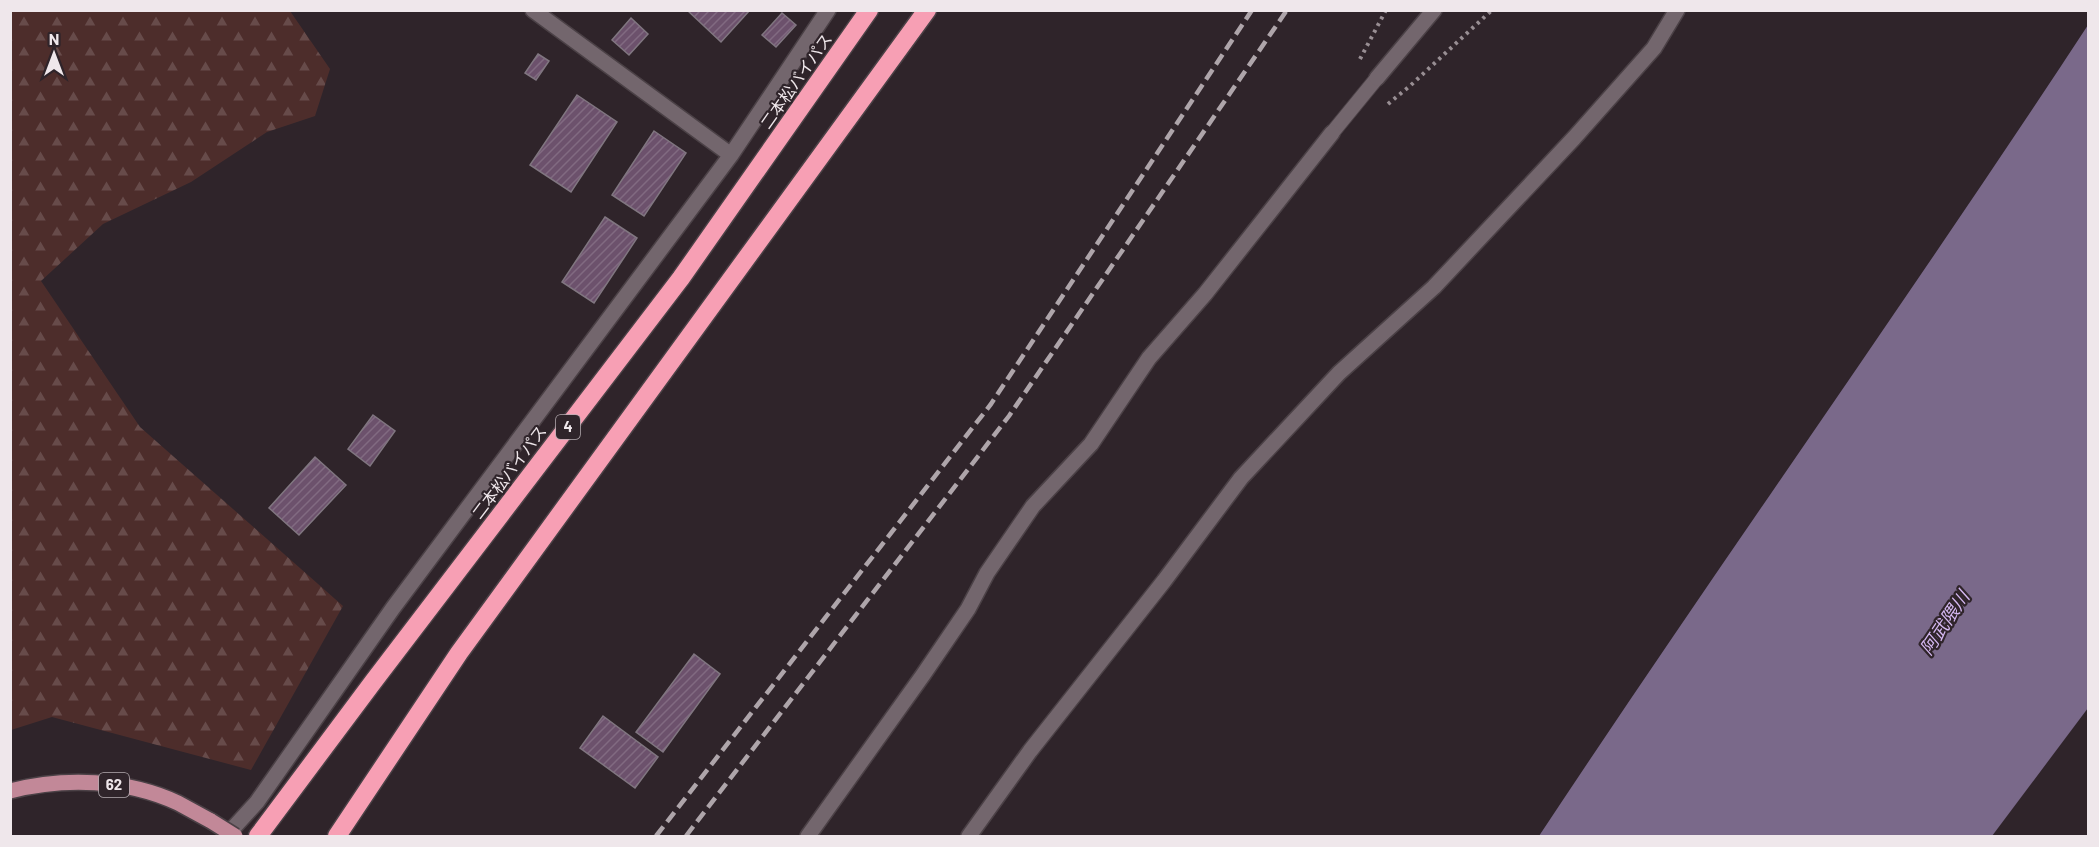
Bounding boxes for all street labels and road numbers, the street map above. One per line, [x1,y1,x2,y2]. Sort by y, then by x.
street label: 二本松バイパス [756,30,835,132]
road number: 4 [556,415,580,439]
street label: 二本松バイパス [467,421,550,522]
road number: 62 [99,773,129,797]

